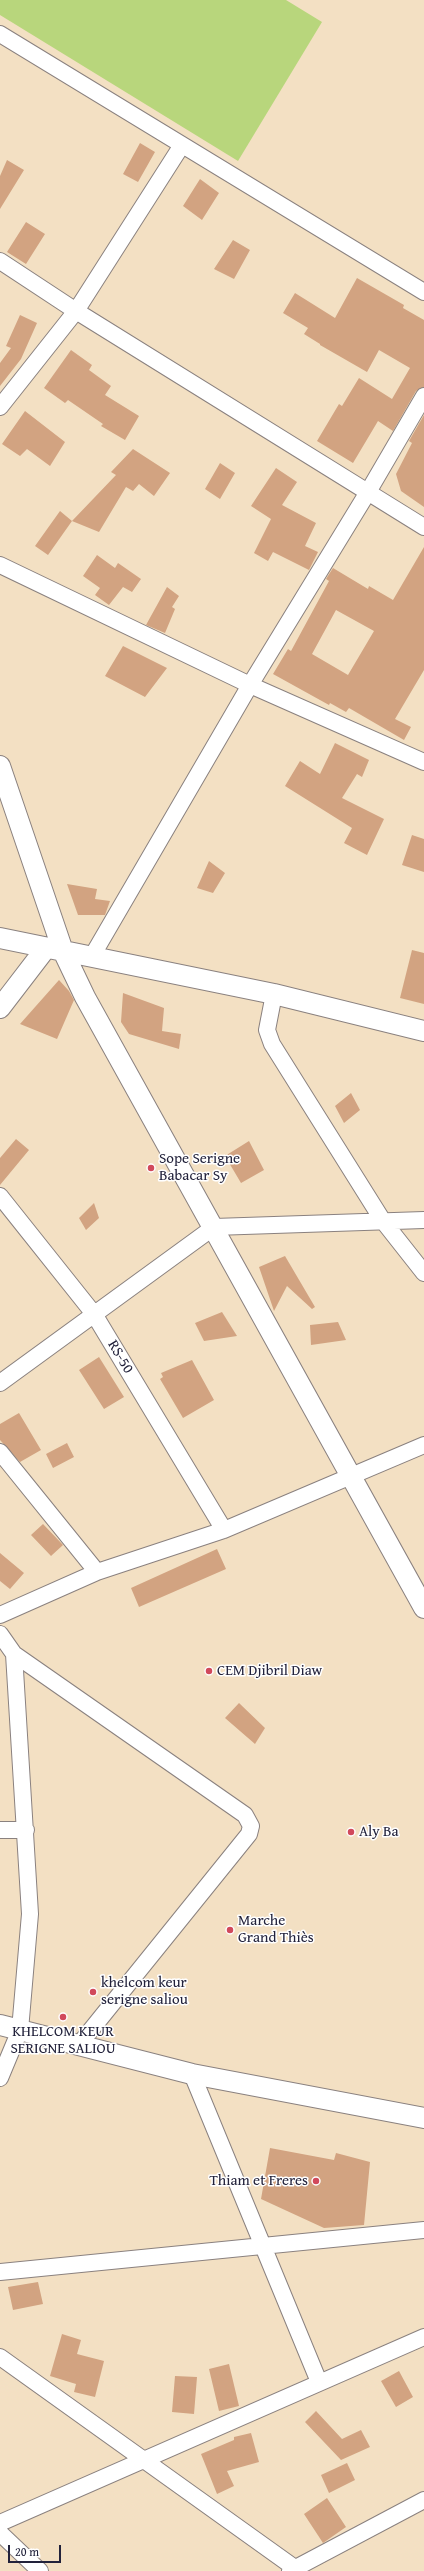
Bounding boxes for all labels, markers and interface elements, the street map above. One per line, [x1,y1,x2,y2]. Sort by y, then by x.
place label: Sope Serigne Babacar Sy [159,1150,240,1185]
marker: Sope Serigne Babacar Sy [146,1163,156,1173]
street label: RS-50 [103,1337,137,1377]
place label: CEM Djibril Diaw [217,1662,322,1680]
marker: CEM Djibril Diaw [204,1666,214,1676]
place label: Aly Ba [359,1823,399,1841]
marker: Aly Ba [346,1827,356,1837]
place label: Marche Grand Thiès [238,1912,314,1947]
marker: Marche Grand Thiès [225,1925,235,1935]
place label: khelcom keur serigne saliou [101,1974,188,2009]
marker: khelcom keur serigne saliou [88,1987,98,1997]
marker: KHELCOM KEUR SERIGNE SALIOU [58,2012,68,2022]
place label: KHELCOM KEUR SERIGNE SALIOU [10,2023,116,2058]
place label: Thiam et Freres [209,2172,308,2190]
marker: Thiam et Freres [311,2176,321,2186]
scale bar [10,2537,63,2563]
text: 20 m [15,2543,39,2560]

